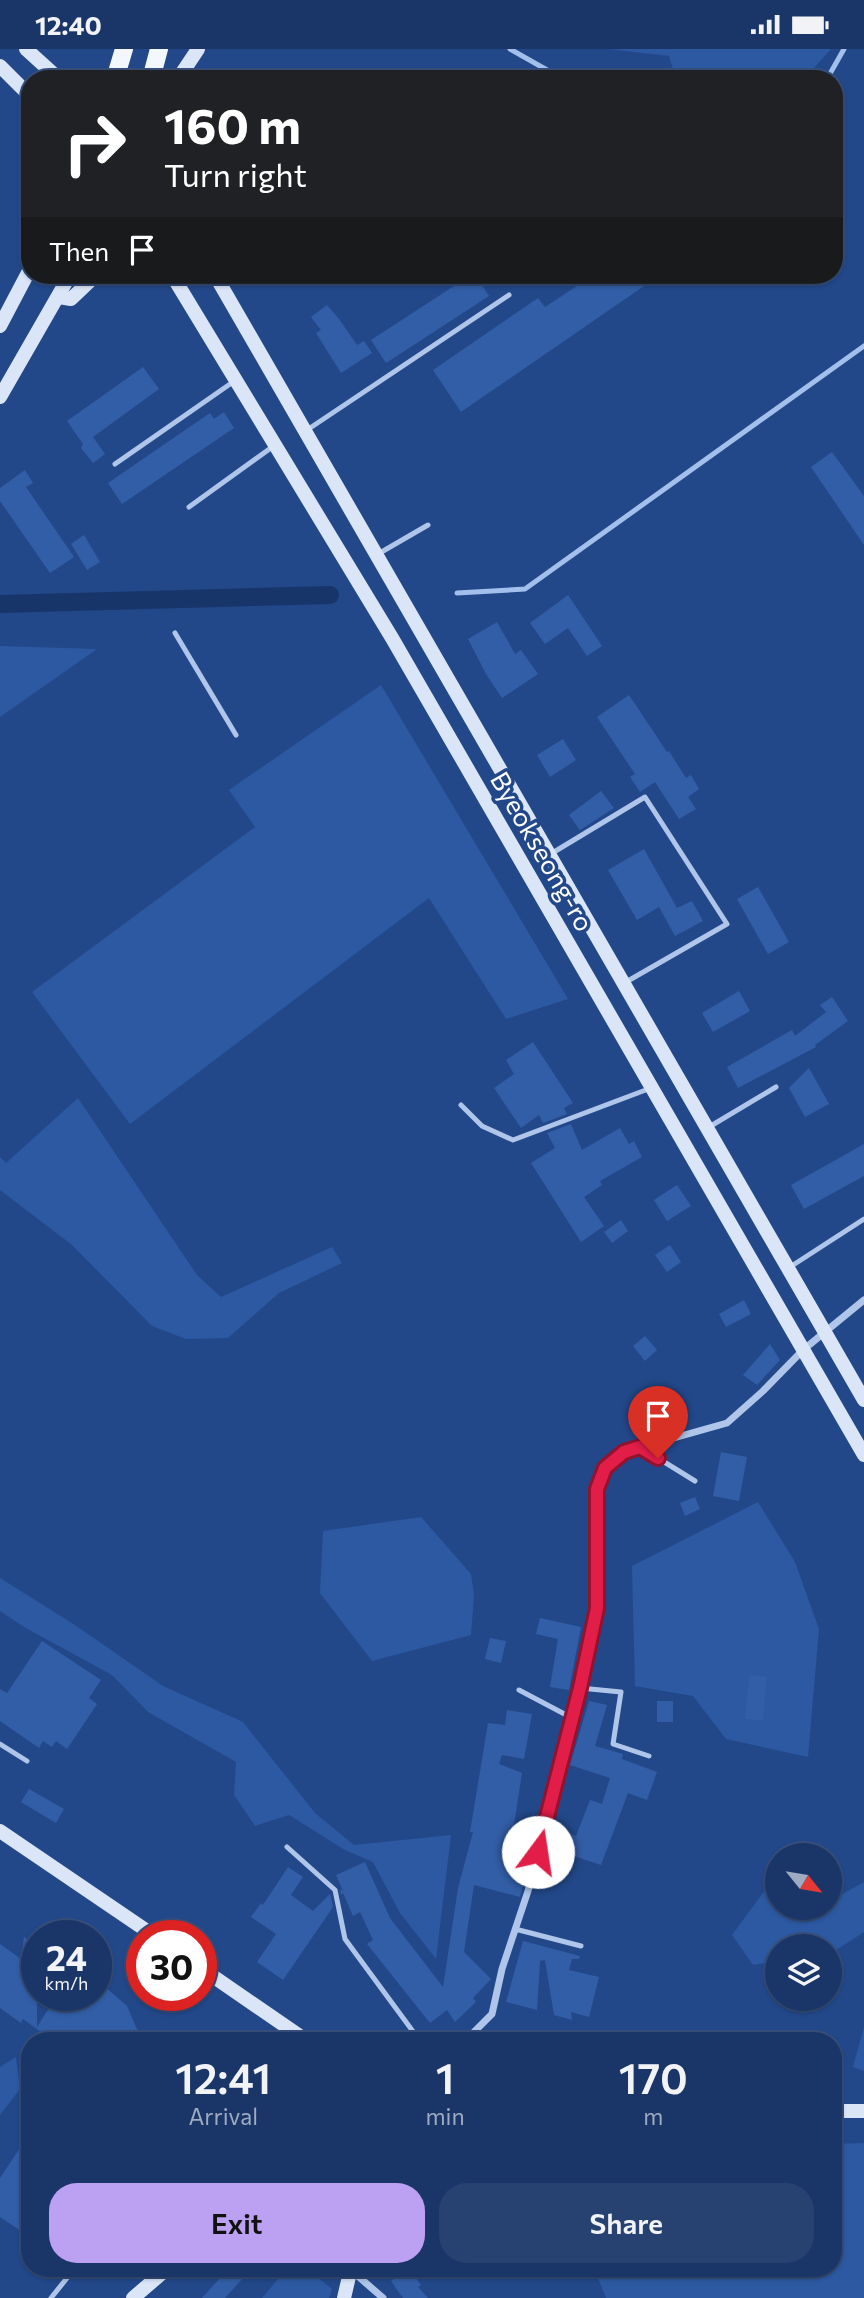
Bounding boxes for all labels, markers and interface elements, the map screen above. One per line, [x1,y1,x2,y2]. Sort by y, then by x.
text: 12:40 [35,9,102,40]
text: 160 m [164,94,301,154]
icon: right [49,98,140,189]
text: Turn right [164,154,307,194]
icon: arrive [123,231,161,269]
text: Then [49,235,109,266]
street label: Byeokseong-ro [485,766,601,936]
pin [628,1386,688,1458]
icon: arrive [639,1397,677,1435]
position arrow [501,1815,575,1889]
north arrow [765,1843,842,1920]
map controls [765,1843,842,2011]
speed limit sign: 30 [126,1920,217,2011]
button: layers [765,1934,842,2011]
text: 24 [46,1935,87,1978]
text: km/h [45,1972,88,1994]
text: 12:41 [175,2051,271,2103]
text: 1 [436,2051,454,2103]
text: 170 [619,2051,688,2103]
text: Arrival [188,2102,258,2130]
text: min [425,2102,465,2130]
text: m [643,2102,663,2130]
button: Exit [49,2183,425,2263]
button: Share [439,2183,814,2263]

